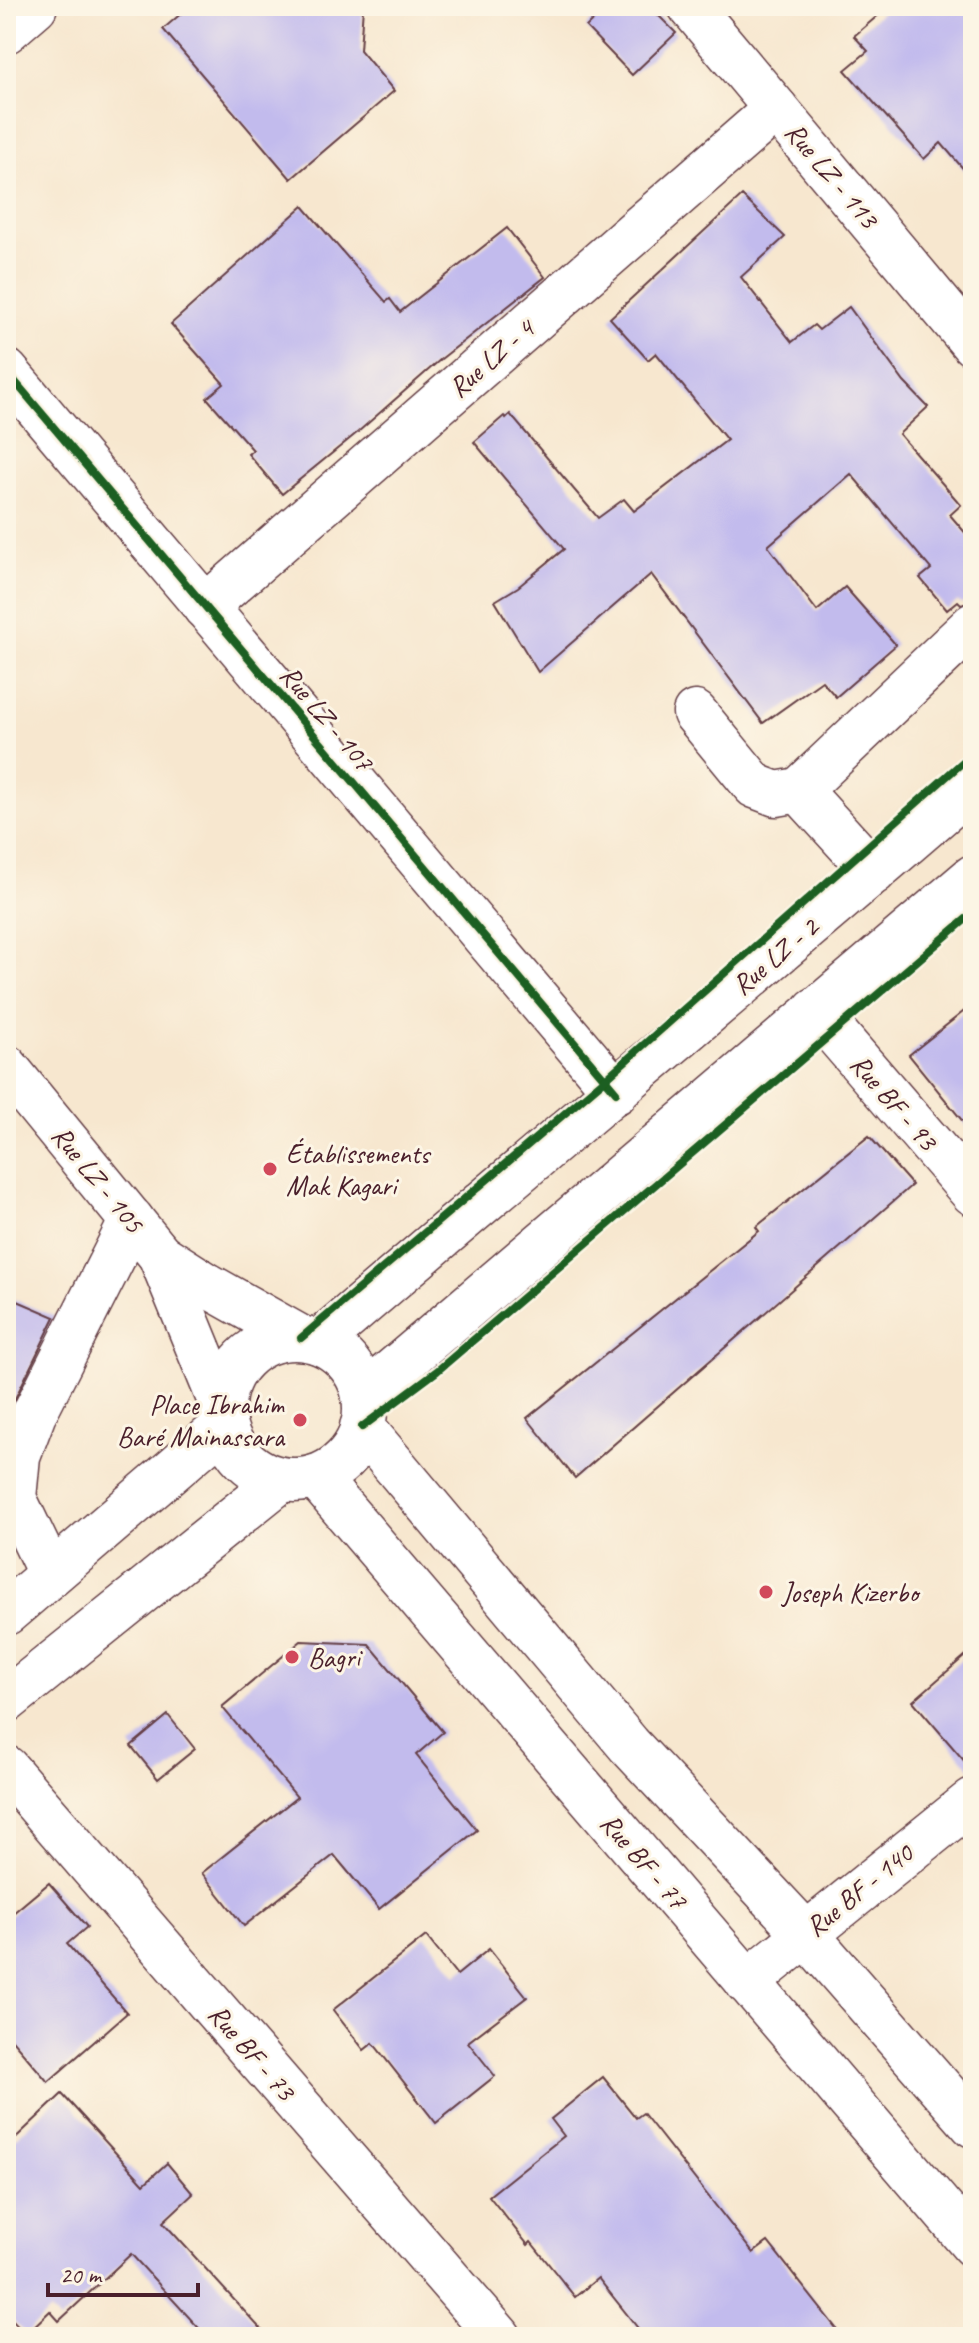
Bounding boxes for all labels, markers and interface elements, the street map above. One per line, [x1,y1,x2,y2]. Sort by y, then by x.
street label: Rue LZ - 113 [778,115,888,237]
street label: Rue LZ - 4 [441,310,543,405]
street label: Rue LZ - 107 [273,658,382,779]
street label: Rue LZ - 2 [725,908,827,1002]
street label: Rue BF - 93 [843,1047,947,1159]
street label: Rue LZ - 105 [44,1118,153,1241]
place label: Établissements Mak Kagari [286,1136,432,1203]
marker: Établissements Mak Kagari [261,1160,279,1178]
place label: Place Ibrahim Baré Mainassara [117,1387,286,1454]
marker: Place Ibrahim Baré Mainassara [291,1411,309,1429]
place label: Joseph Kizerbo [780,1575,921,1610]
marker: Joseph Kizerbo [757,1583,775,1601]
place label: Bagri [308,1640,364,1675]
marker: Bagri [283,1648,301,1666]
street label: Rue BF - 77 [593,1806,696,1917]
street label: Rue BF - 140 [798,1835,922,1944]
street label: Rue BF - 73 [201,1997,305,2109]
scale bar [48,2247,198,2297]
text: 20 m [60,2260,103,2290]

